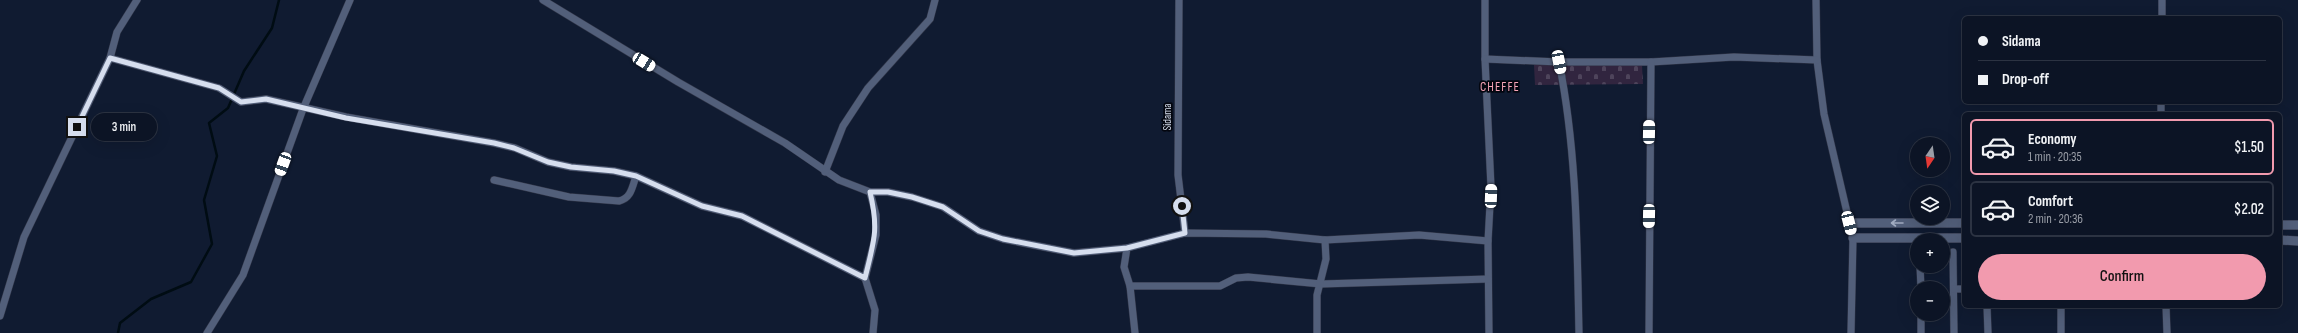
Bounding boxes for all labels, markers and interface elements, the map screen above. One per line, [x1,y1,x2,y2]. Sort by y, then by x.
text: Sidama [2002,32,2041,51]
car [1551,49,1567,75]
car [631,51,657,73]
text: Drop-off [2002,70,2049,89]
district label: CHEFFE [1480,79,1520,95]
street label: Sidama [1161,104,1174,130]
callout: 3 min [91,113,157,141]
route end [68,118,86,136]
text: 3 min [112,119,136,135]
car [1643,120,1655,144]
icon: car [1980,129,2016,165]
text: Economy [2028,130,2077,149]
north arrow [1910,137,1950,177]
map controls [1910,137,1950,321]
text: $1.50 [2234,138,2264,157]
text: 1 min · 20:35 [2028,149,2082,165]
car [273,151,293,177]
car [1485,184,1497,208]
button: layers [1910,185,1950,225]
icon: car [1980,191,2016,227]
text: Comfort [2028,192,2073,211]
route start [1173,197,1191,215]
text: $2.02 [2234,200,2264,219]
car [1643,204,1655,228]
car [1840,210,1858,236]
text: 2 min · 20:36 [2028,211,2083,227]
one-way arrow [1891,219,1904,227]
button: + [1910,233,1950,273]
button: Confirm [1978,254,2266,300]
button: − [1910,281,1950,321]

